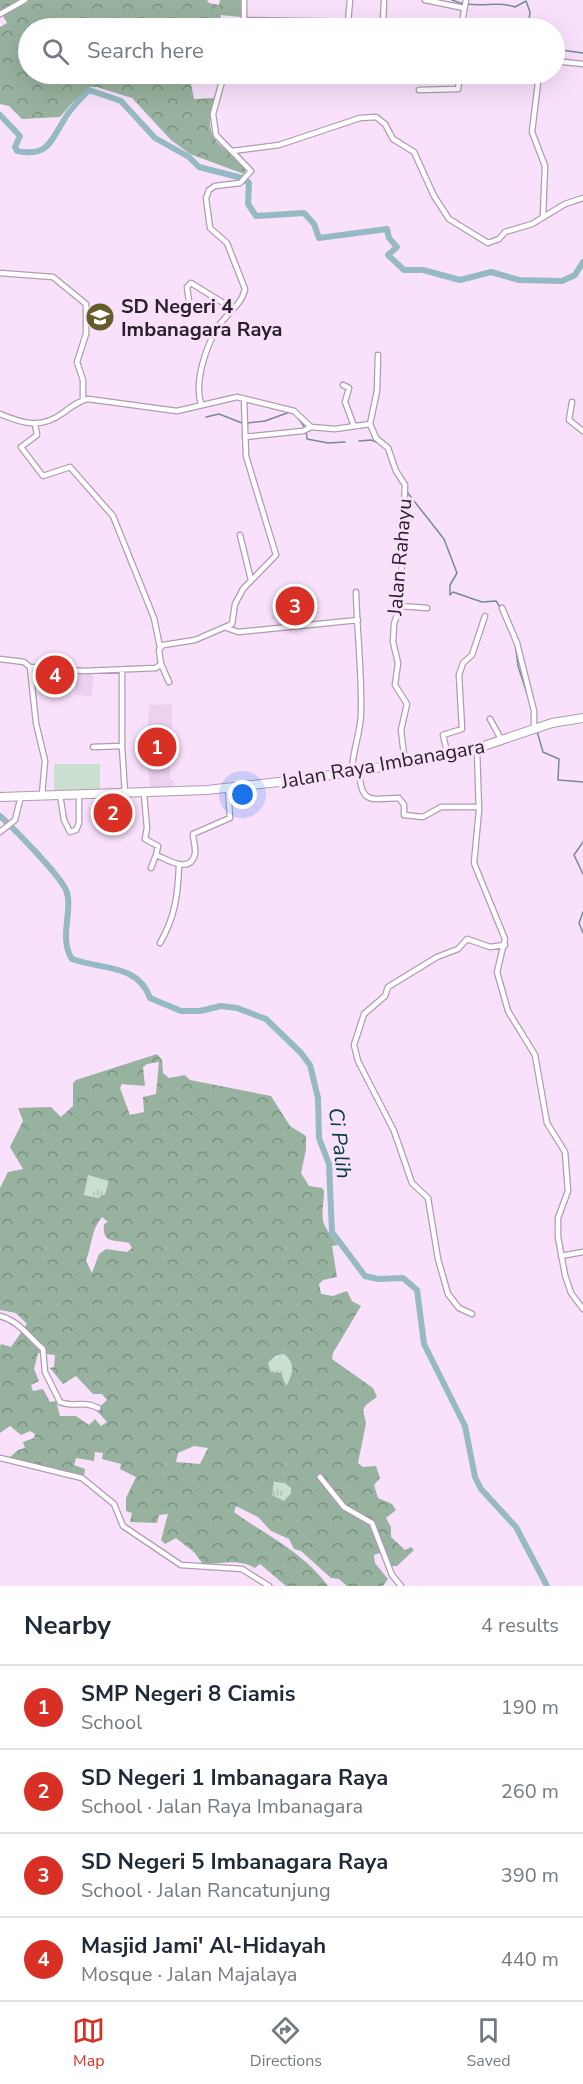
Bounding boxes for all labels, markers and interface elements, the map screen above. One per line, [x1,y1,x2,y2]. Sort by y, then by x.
search box [18,18,565,84]
icon: search [39,35,72,68]
text: Search here [87,36,204,66]
place label: SD Negeri 4 Imbanagara Raya [121,293,283,343]
school or university icon: SD Negeri 4 Imbanagara Raya [84,301,116,333]
street label: Jalan Rahayu [381,497,419,618]
pin: 3 [276,584,314,628]
pin: 4 [36,652,74,698]
pin: 1 [138,724,176,770]
street label: Jalan Raya Imbanagara [278,733,487,795]
your location [228,780,257,809]
pin: 2 [94,790,132,836]
water label: Ci Palih [322,1106,358,1180]
text: Nearby [24,1608,111,1643]
text: 4 results [481,1612,559,1639]
text: SMP Negeri 8 Ciamis [81,1679,295,1709]
text: 1 [38,1694,50,1721]
text: 190 m [501,1694,559,1721]
text: School [81,1709,142,1736]
text: SD Negeri 1 Imbanagara Raya [81,1763,388,1793]
text: 2 [38,1778,50,1805]
text: 260 m [501,1778,559,1805]
text: School · Jalan Raya Imbanagara [81,1793,363,1820]
text: SD Negeri 5 Imbanagara Raya [81,1847,388,1877]
text: 3 [38,1862,50,1889]
text: 390 m [501,1862,559,1889]
text: School · Jalan Rancatunjung [81,1877,331,1904]
text: Masjid Jami' Al-Hidayah [81,1931,326,1961]
text: 4 [38,1946,50,1973]
text: 440 m [501,1946,559,1973]
text: Mosque · Jalan Majalaya [81,1961,297,1988]
tab: Map [72,2014,105,2072]
tab: Directions [250,2014,322,2072]
tab: Saved [467,2014,511,2072]

